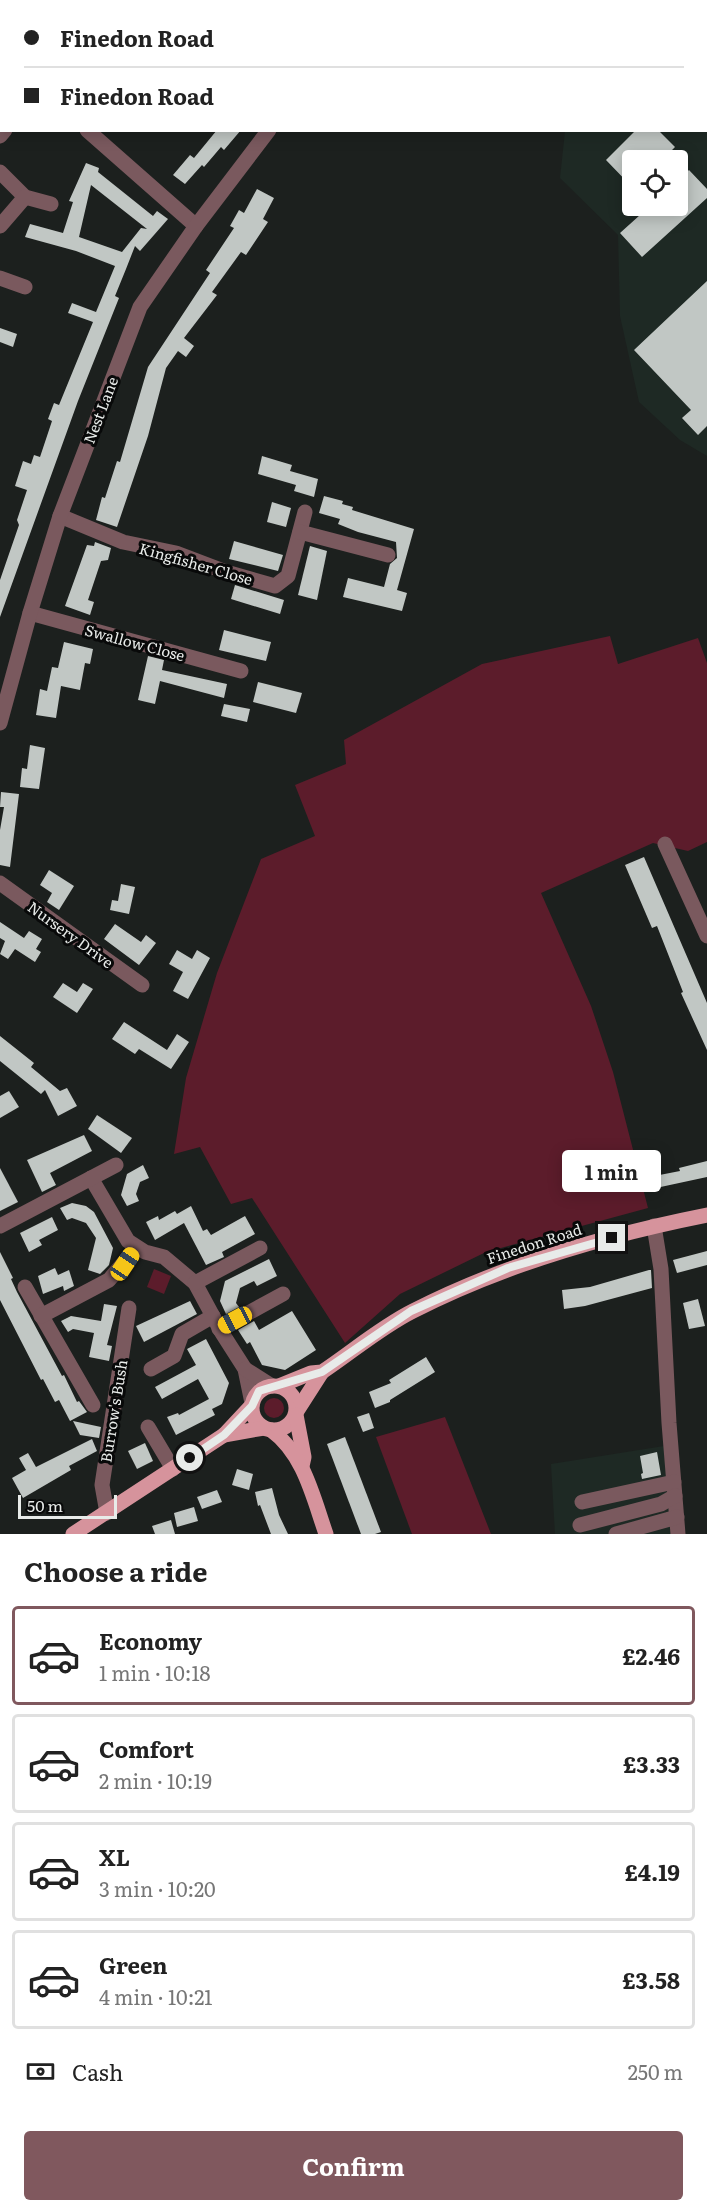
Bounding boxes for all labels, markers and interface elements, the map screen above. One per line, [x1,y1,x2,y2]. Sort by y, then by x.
text: Finedon Road [60,21,214,54]
text: Finedon Road [60,79,214,112]
map controls [622,150,688,216]
button: locate [622,150,688,216]
street label: Nest Lane [77,373,123,447]
street label: Kingfisher Close [137,536,256,590]
street label: Swallow Close [83,618,188,666]
street label: Nursery Drive [23,895,119,973]
callout: 1 min [562,1151,662,1193]
text: 1 min [585,1156,638,1186]
street label: Finedon Road [483,1217,585,1269]
route end [598,1224,625,1251]
car [107,1244,143,1284]
car [215,1304,255,1336]
street label: Burrow's Bush [94,1358,133,1464]
route start [176,1444,203,1471]
scale bar [18,1492,117,1520]
text: 50 m [27,1493,63,1517]
text: Choose a ride [24,1550,207,1590]
text: Economy [99,1624,202,1657]
icon: car [27,1629,81,1683]
text: £2.46 [622,1639,680,1672]
text: 1 min · 10:18 [99,1657,211,1687]
text: Comfort [99,1732,194,1765]
icon: car [27,1737,81,1791]
text: £3.33 [623,1747,680,1780]
text: 2 min · 10:19 [99,1765,212,1795]
text: XL [99,1840,130,1873]
icon: car [27,1845,81,1899]
text: £4.19 [624,1855,680,1888]
text: 3 min · 10:20 [99,1873,216,1903]
text: Green [99,1948,168,1981]
icon: car [27,1953,81,2007]
text: £3.58 [622,1963,680,1996]
text: 4 min · 10:21 [99,1981,212,2011]
icon: cash [24,2055,57,2088]
text: Cash [72,2055,123,2088]
text: 250 m [628,2056,683,2086]
button: Confirm [24,2131,683,2200]

